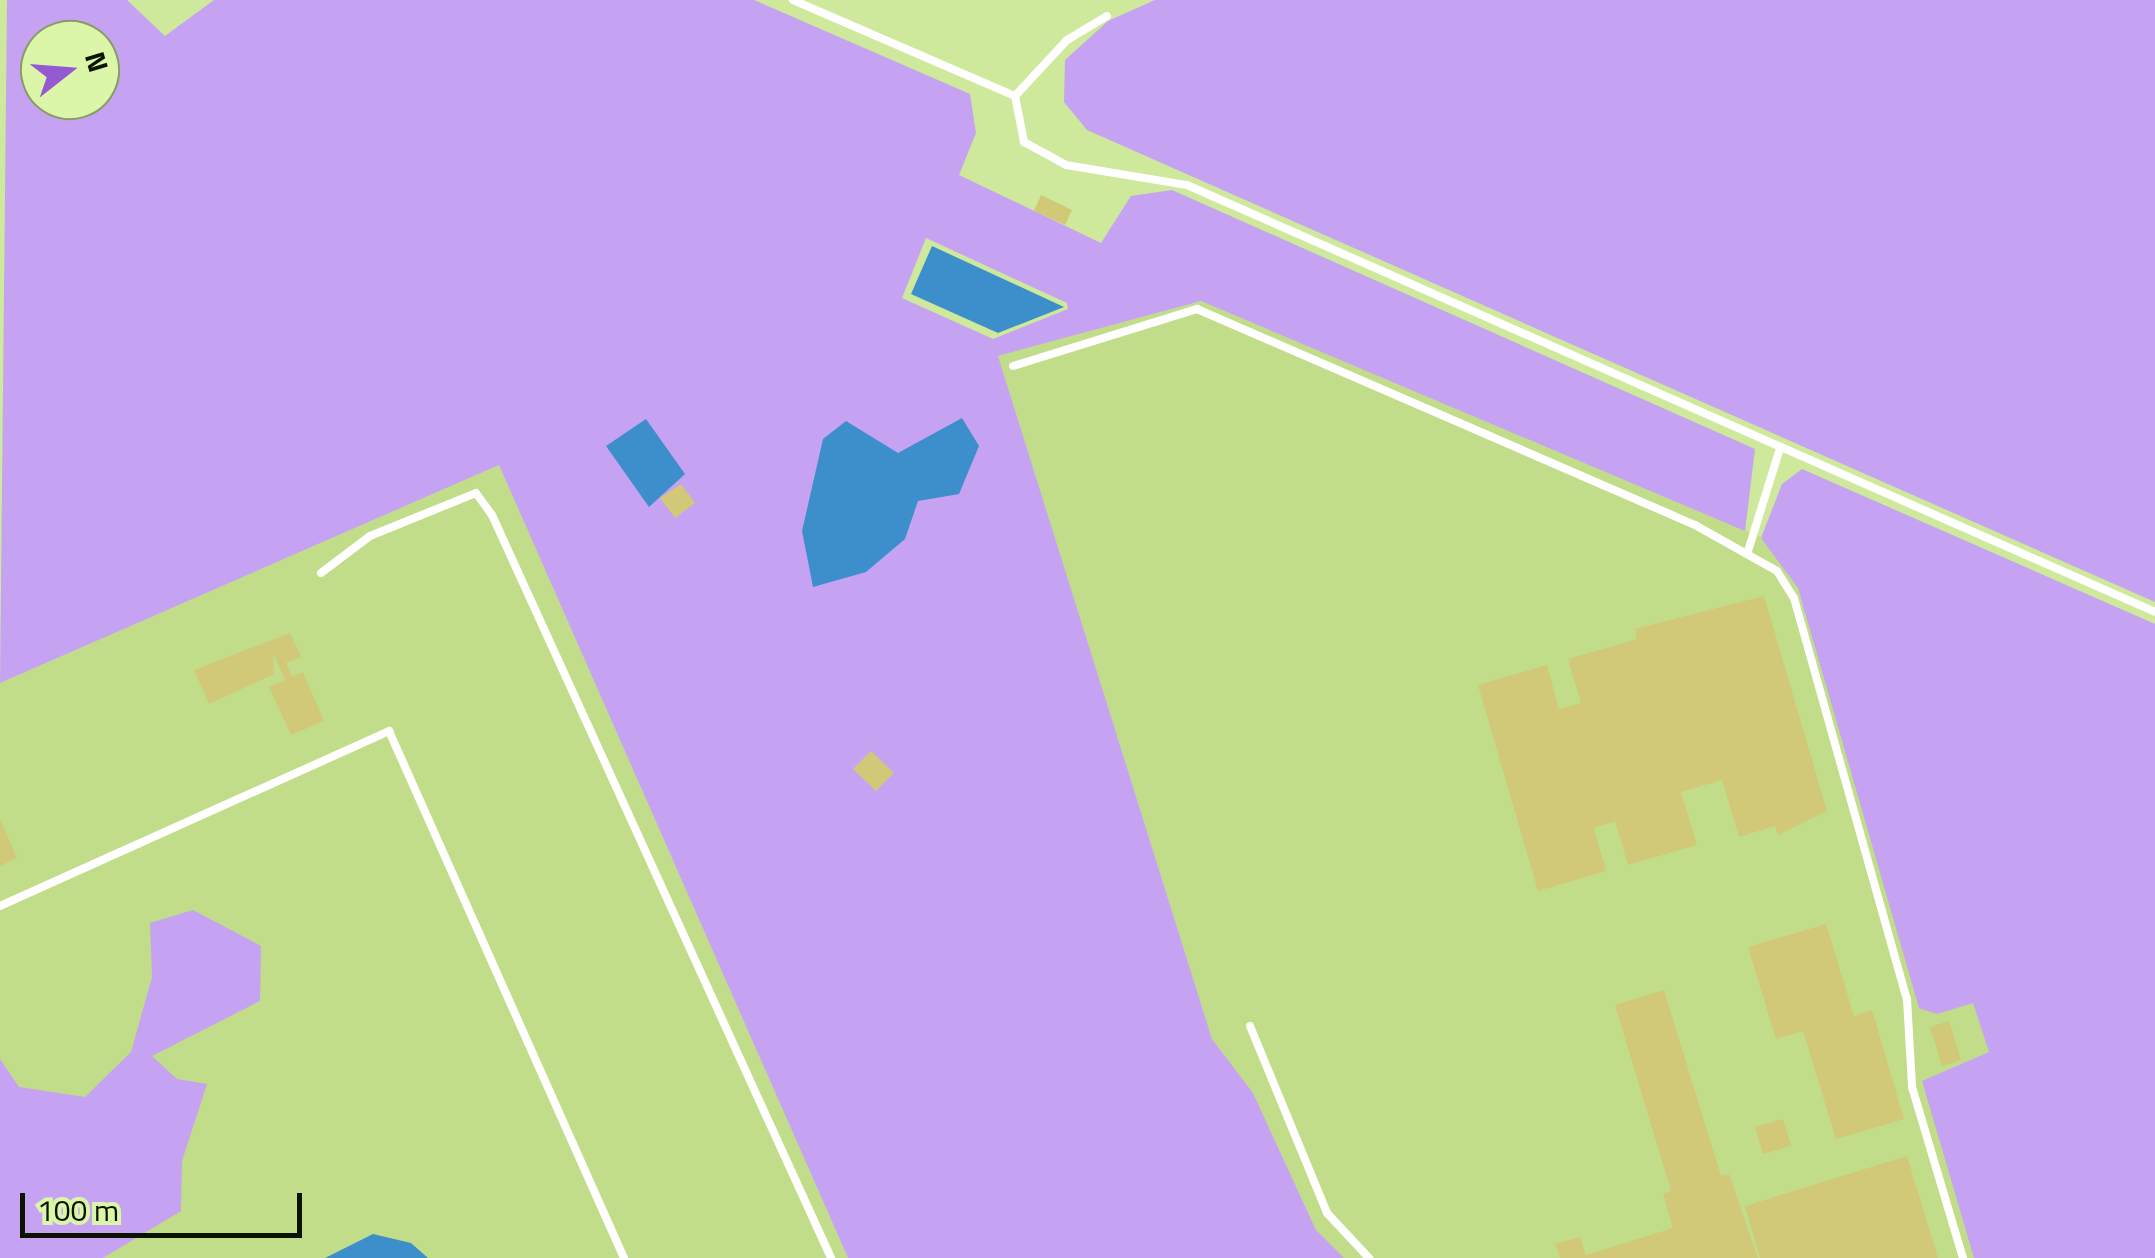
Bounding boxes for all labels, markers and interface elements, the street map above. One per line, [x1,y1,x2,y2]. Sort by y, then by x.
north arrow [20,20,120,120]
text: N [74,46,121,77]
scale bar [25,1173,308,1235]
text: 100 m [37,1187,119,1233]

